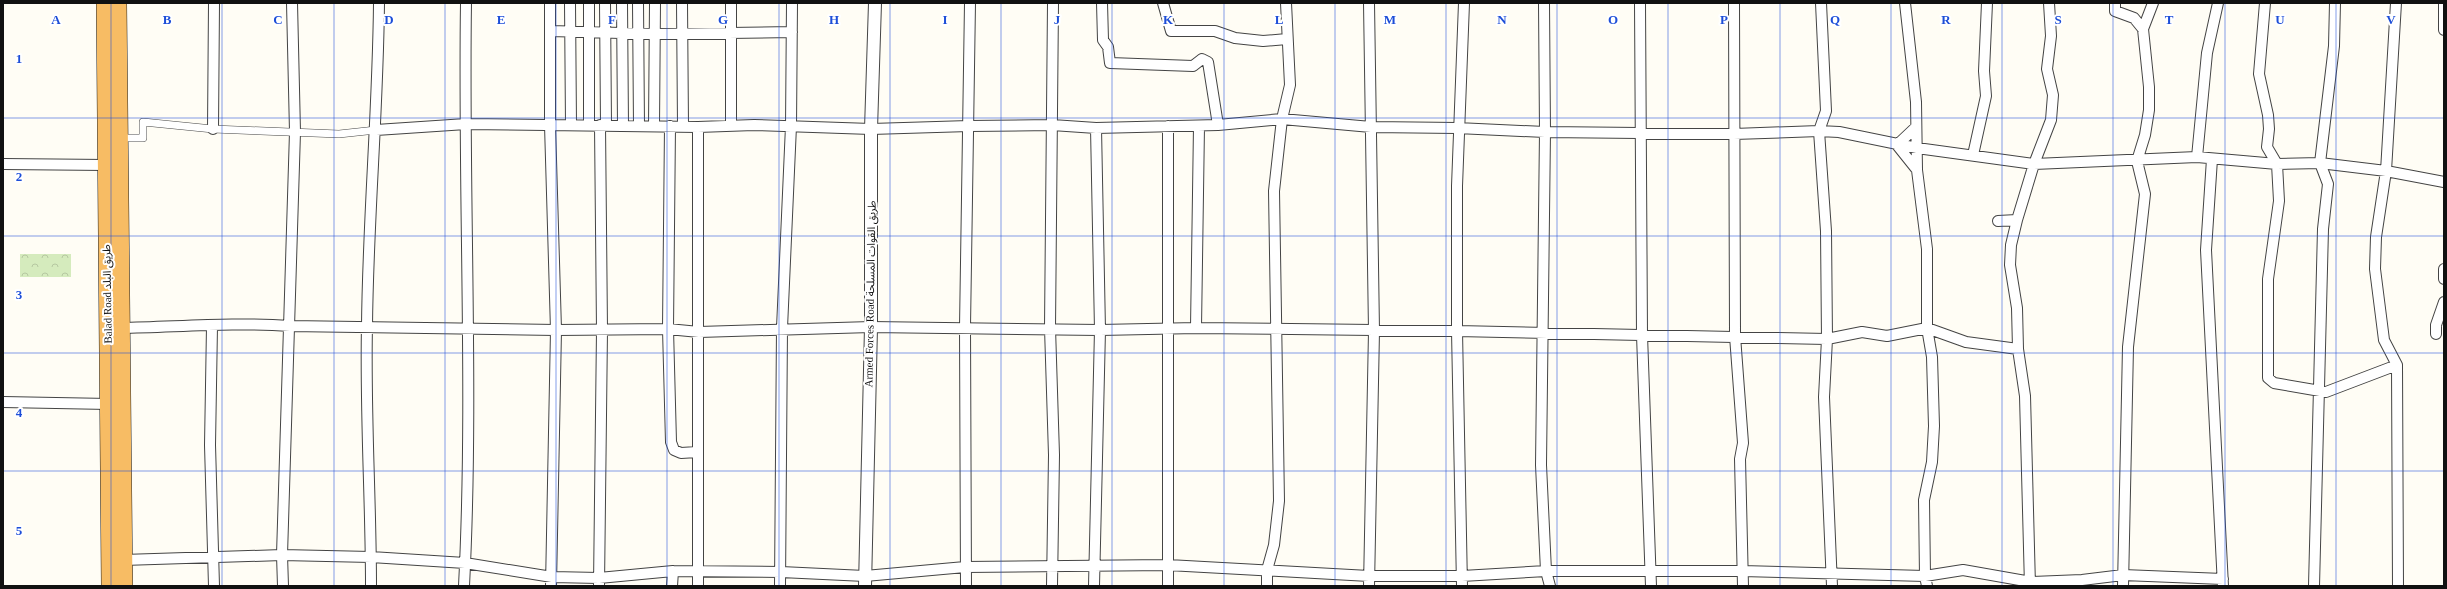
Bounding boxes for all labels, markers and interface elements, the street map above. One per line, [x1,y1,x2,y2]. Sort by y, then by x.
text: A [51,12,61,27]
text: B [163,12,172,27]
text: C [273,12,283,27]
text: D [384,12,394,27]
text: E [497,12,505,27]
text: F [608,12,616,27]
text: G [718,12,728,27]
text: H [829,12,839,27]
text: I [942,12,948,27]
text: J [1054,12,1061,27]
text: K [1163,12,1174,27]
text: L [1275,12,1284,27]
text: M [1384,12,1396,27]
text: N [1497,12,1507,27]
text: O [1608,12,1618,27]
text: P [1720,12,1728,27]
text: Q [1830,12,1840,27]
text: R [1941,12,1951,27]
text: S [2054,12,2062,27]
text: T [2165,12,2174,27]
text: U [2275,12,2285,27]
text: V [2386,12,2396,27]
text: 1 [16,51,22,66]
text: 2 [16,169,22,184]
street label: Armed Forces Road طريق القوات المسلحة [862,200,879,388]
street label: Balad Road طريق البلد [100,244,115,344]
text: 3 [16,287,23,302]
text: 4 [16,405,23,420]
text: 5 [16,523,23,538]

